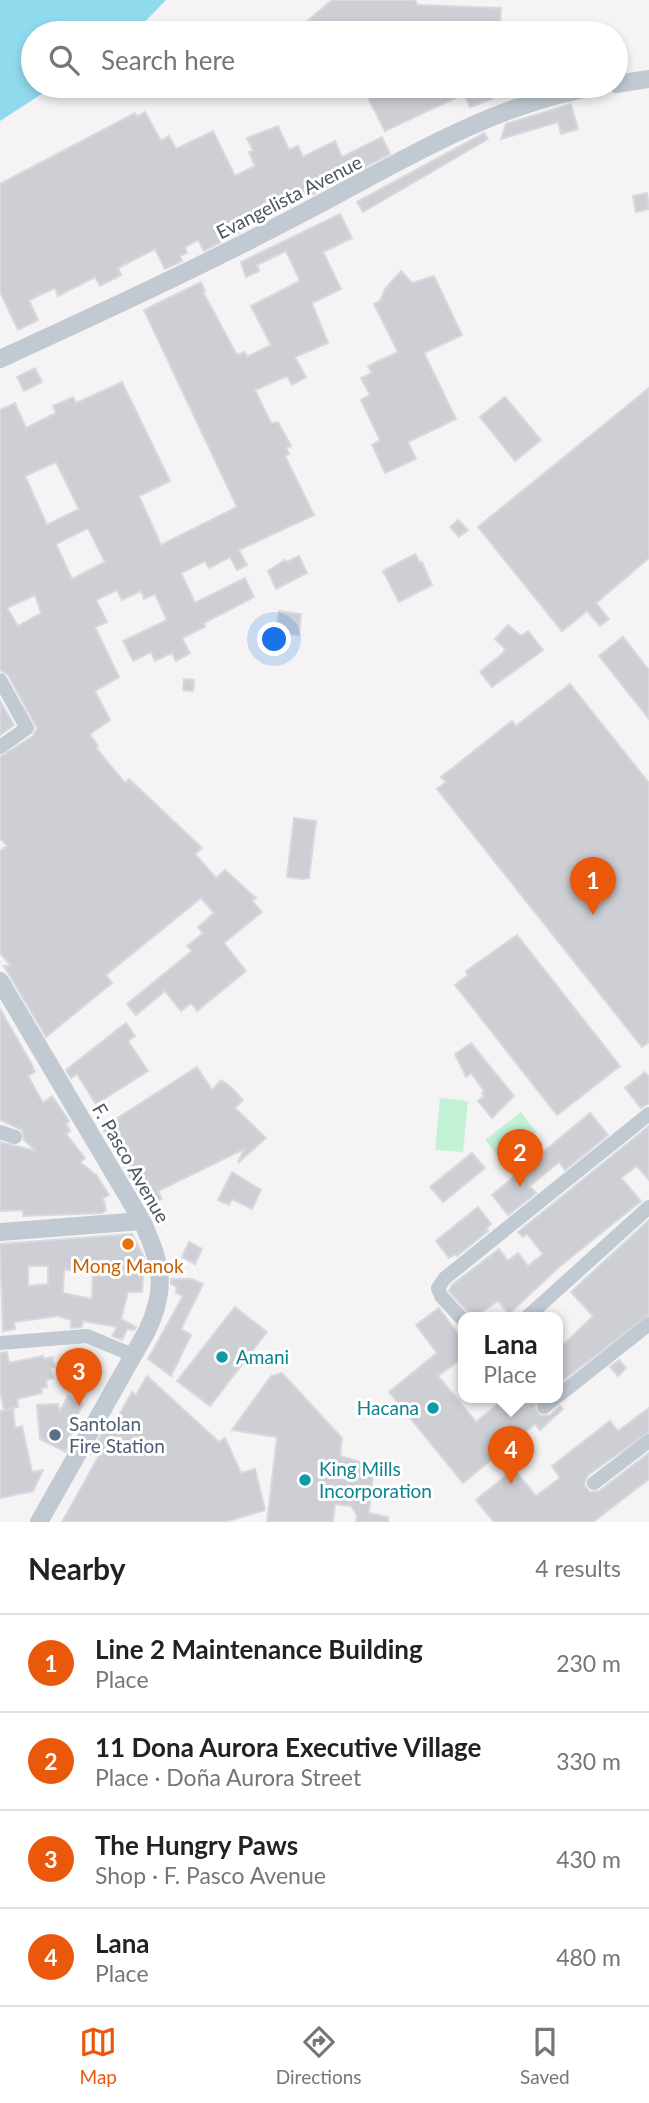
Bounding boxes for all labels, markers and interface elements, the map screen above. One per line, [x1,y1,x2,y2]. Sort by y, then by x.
search box [21,21,628,98]
icon: search [45,41,83,79]
text: Search here [101,44,235,76]
street label: Evangelista Avenue [212,150,366,243]
your location [257,622,291,656]
pin: 1 [570,857,616,915]
street label: F. Pasco Avenue [88,1099,175,1226]
pin: 2 [497,1129,543,1187]
marker: Mong Manok [120,1236,136,1252]
place label: Mong Manok [72,1254,184,1277]
popup [458,1312,563,1403]
text: Lana [483,1328,538,1360]
place label: Amani [236,1345,289,1368]
pin: 3 [56,1348,102,1406]
marker: Amani [214,1349,230,1365]
text: Place [483,1360,537,1388]
place label: Hacana [357,1396,419,1419]
marker: Hacana [425,1400,441,1416]
place label: Santolan Fire Station [69,1412,165,1457]
pin: 4 [488,1426,534,1484]
marker: Santolan Fire Station [47,1427,63,1443]
place label: King Mills Incorporation [319,1457,432,1502]
marker: King Mills Incorporation [297,1472,313,1488]
text: Nearby [28,1550,126,1586]
text: 4 results [535,1554,621,1582]
text: Line 2 Maintenance Building [95,1633,423,1665]
text: 1 [44,1649,58,1677]
text: 230 m [556,1649,621,1677]
text: Place [95,1665,149,1693]
text: 11 Dona Aurora Executive Village [95,1731,481,1763]
text: 2 [44,1747,58,1775]
text: 330 m [556,1747,621,1775]
text: Place · Doña Aurora Street [95,1763,361,1791]
text: The Hungry Paws [95,1829,298,1861]
text: 3 [44,1845,58,1873]
text: 430 m [556,1845,621,1873]
text: Shop · F. Pasco Avenue [95,1861,326,1889]
text: Lana [95,1927,150,1959]
text: 4 [44,1943,58,1971]
text: 480 m [556,1943,621,1971]
text: Place [95,1959,149,1987]
tab: Map [79,2023,117,2088]
tab: Directions [276,2023,362,2088]
tab: Saved [520,2023,570,2088]

